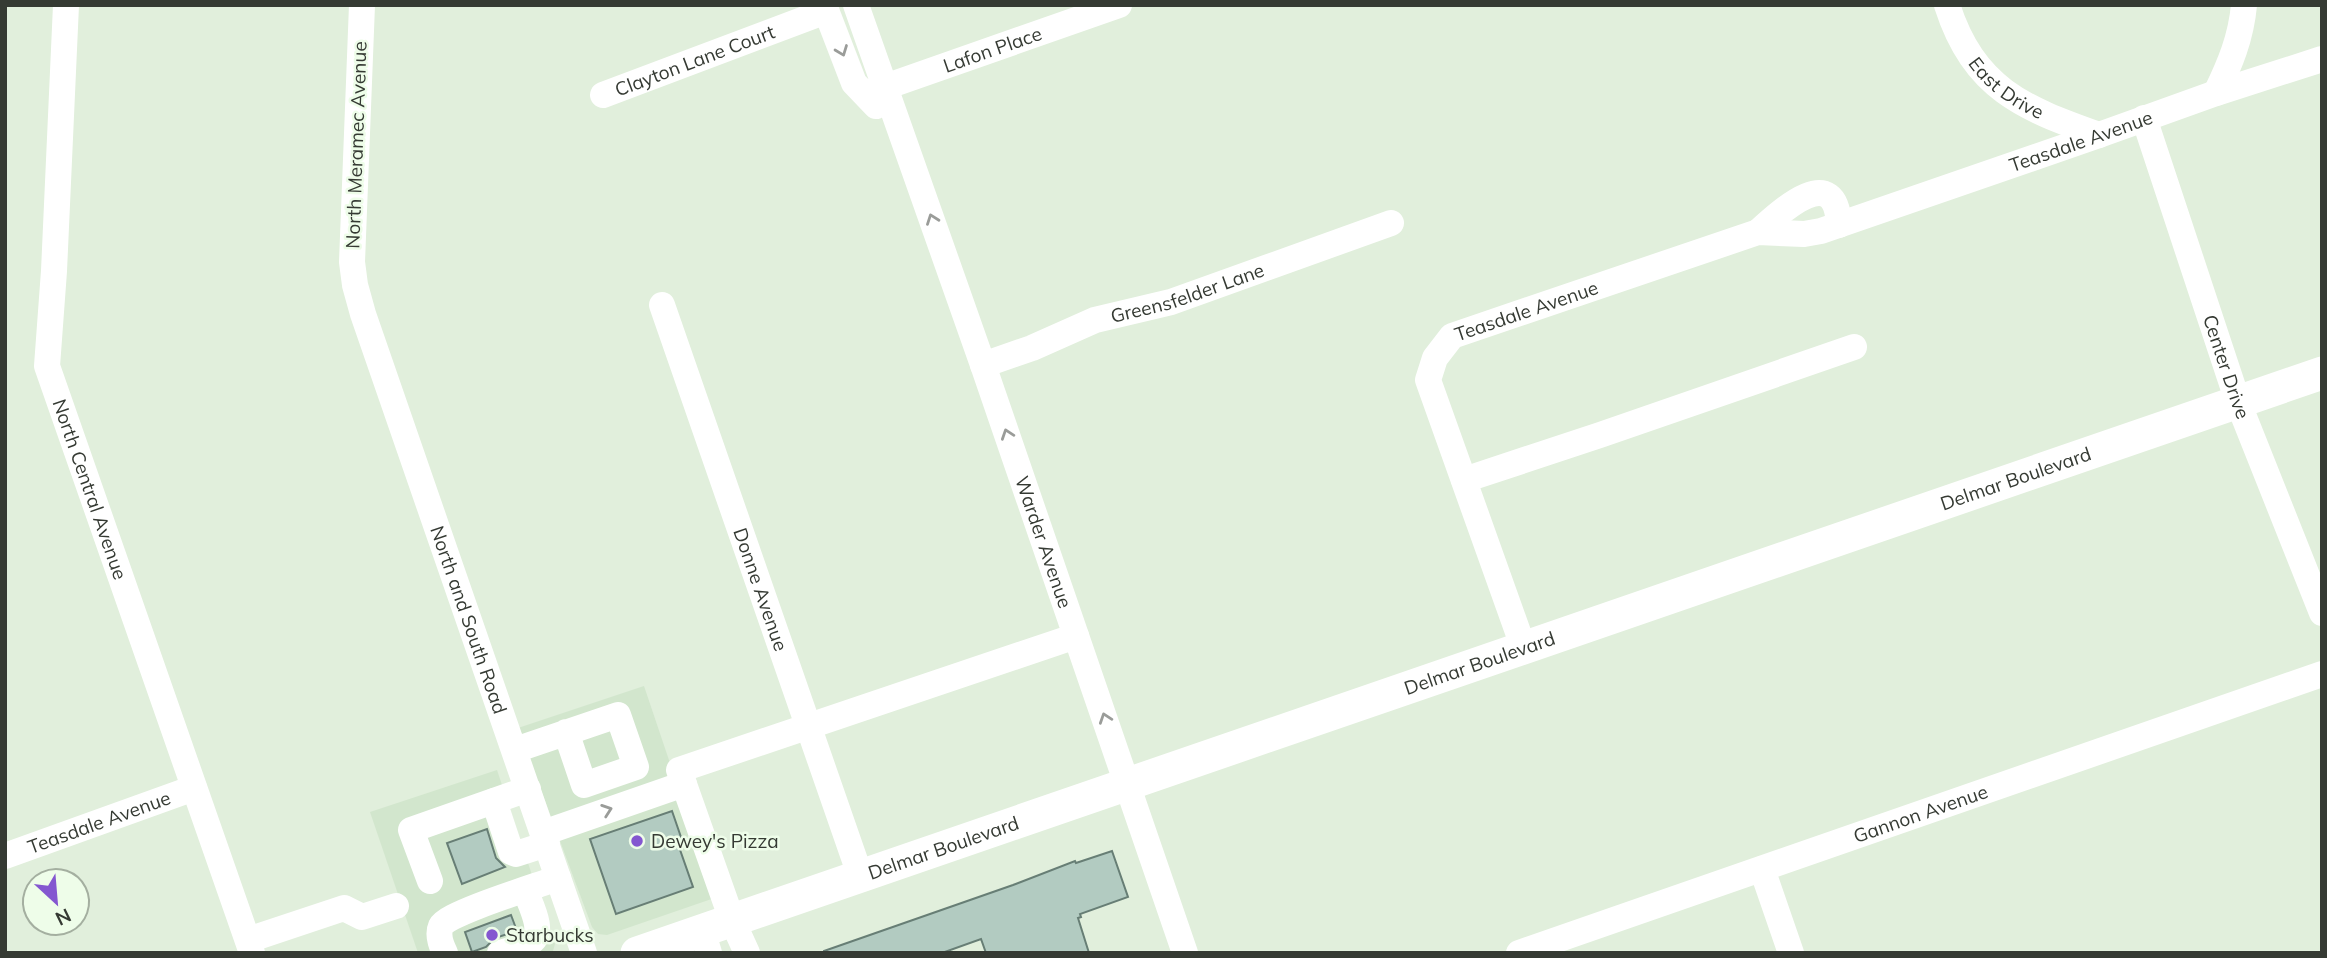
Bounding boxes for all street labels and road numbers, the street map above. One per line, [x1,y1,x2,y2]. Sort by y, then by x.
street label: Clayton Lane Court [611,19,778,101]
street label: Lafon Place [940,21,1045,78]
street label: North Meramec Avenue [340,41,372,249]
street label: East Drive [1963,52,2048,124]
street label: Teasdale Avenue [2006,105,2156,177]
street label: Greensfelder Lane [1108,258,1267,328]
street label: Teasdale Avenue [1451,275,1601,346]
street label: Center Drive [2198,311,2255,422]
street label: North Central Avenue [47,396,133,583]
street label: Delmar Boulevard [1937,441,2094,516]
street label: Warder Avenue [1010,473,1078,611]
street label: North and South Road [425,523,512,717]
street label: Donne Avenue [728,525,793,654]
street label: Delmar Boulevard [1401,626,1558,700]
street label: Gannon Avenue [1850,779,1991,848]
street label: Teasdale Avenue [24,785,174,859]
street label: Delmar Boulevard [865,810,1022,885]

